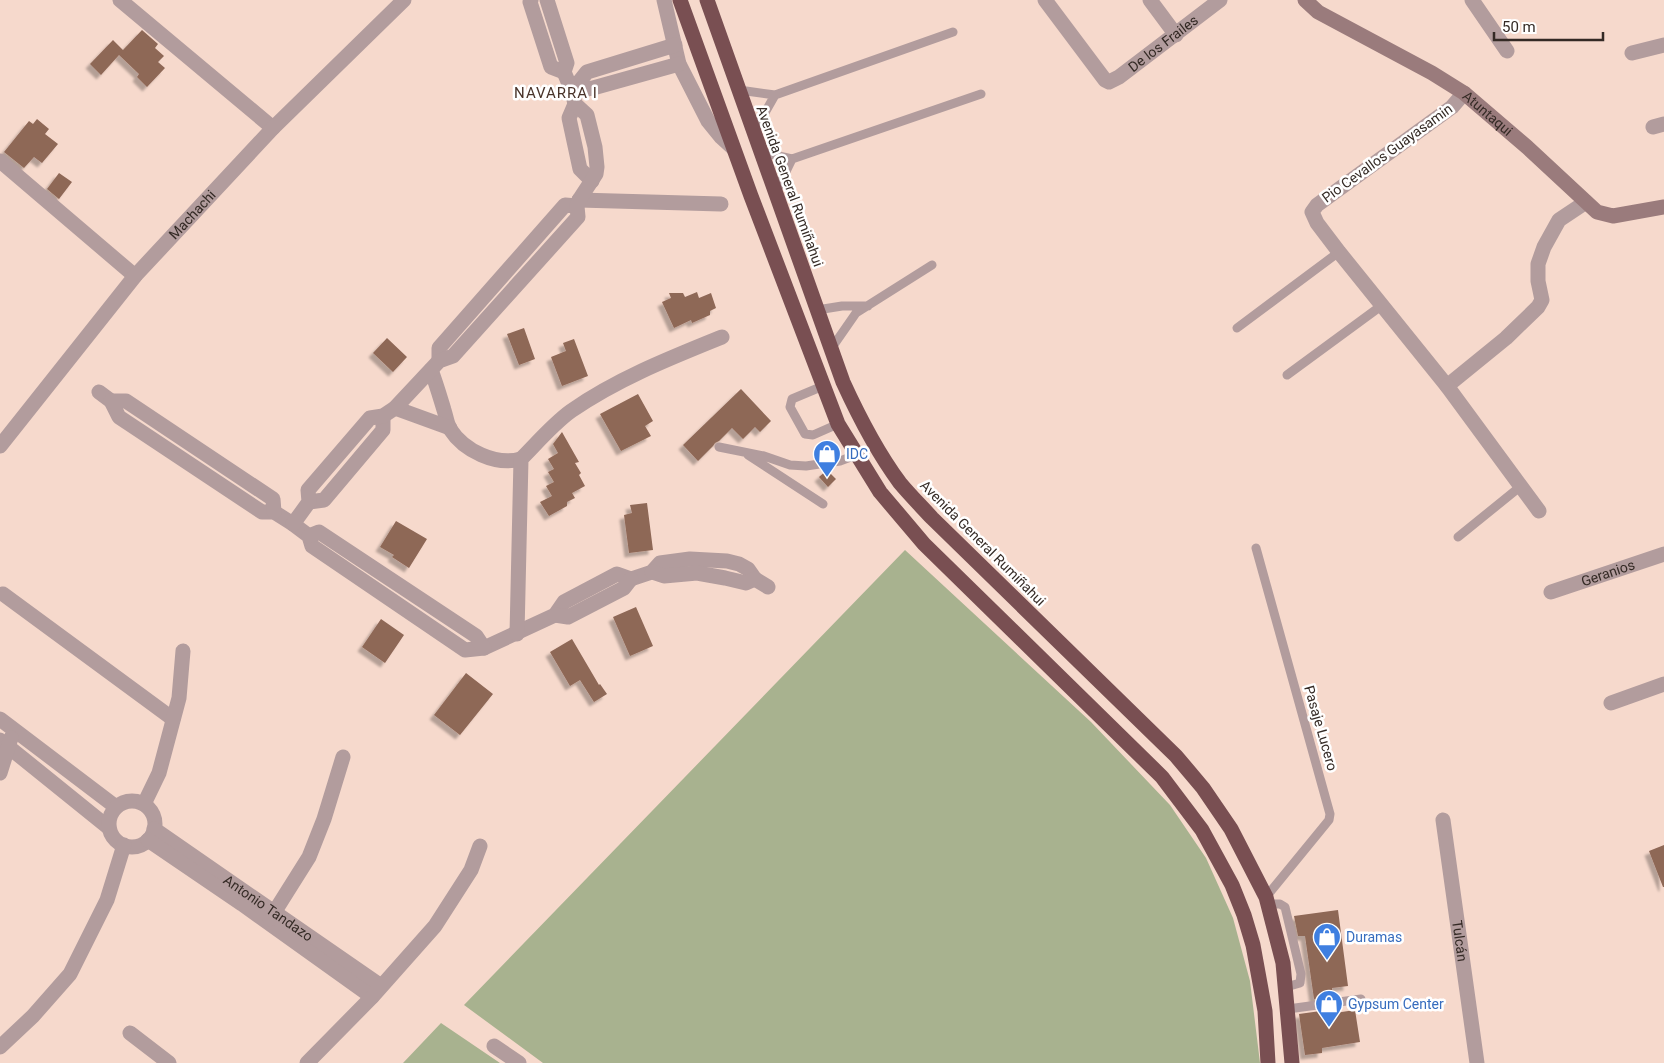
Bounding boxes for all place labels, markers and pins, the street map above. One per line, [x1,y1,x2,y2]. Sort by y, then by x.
shop icon: IDC [812,439,842,478]
place label: IDC [846,446,868,462]
shop icon: Duramas [1312,922,1342,961]
place label: Duramas [1346,929,1402,945]
shop icon: Gypsum Center [1314,989,1344,1028]
place label: Gypsum Center [1348,996,1444,1012]

